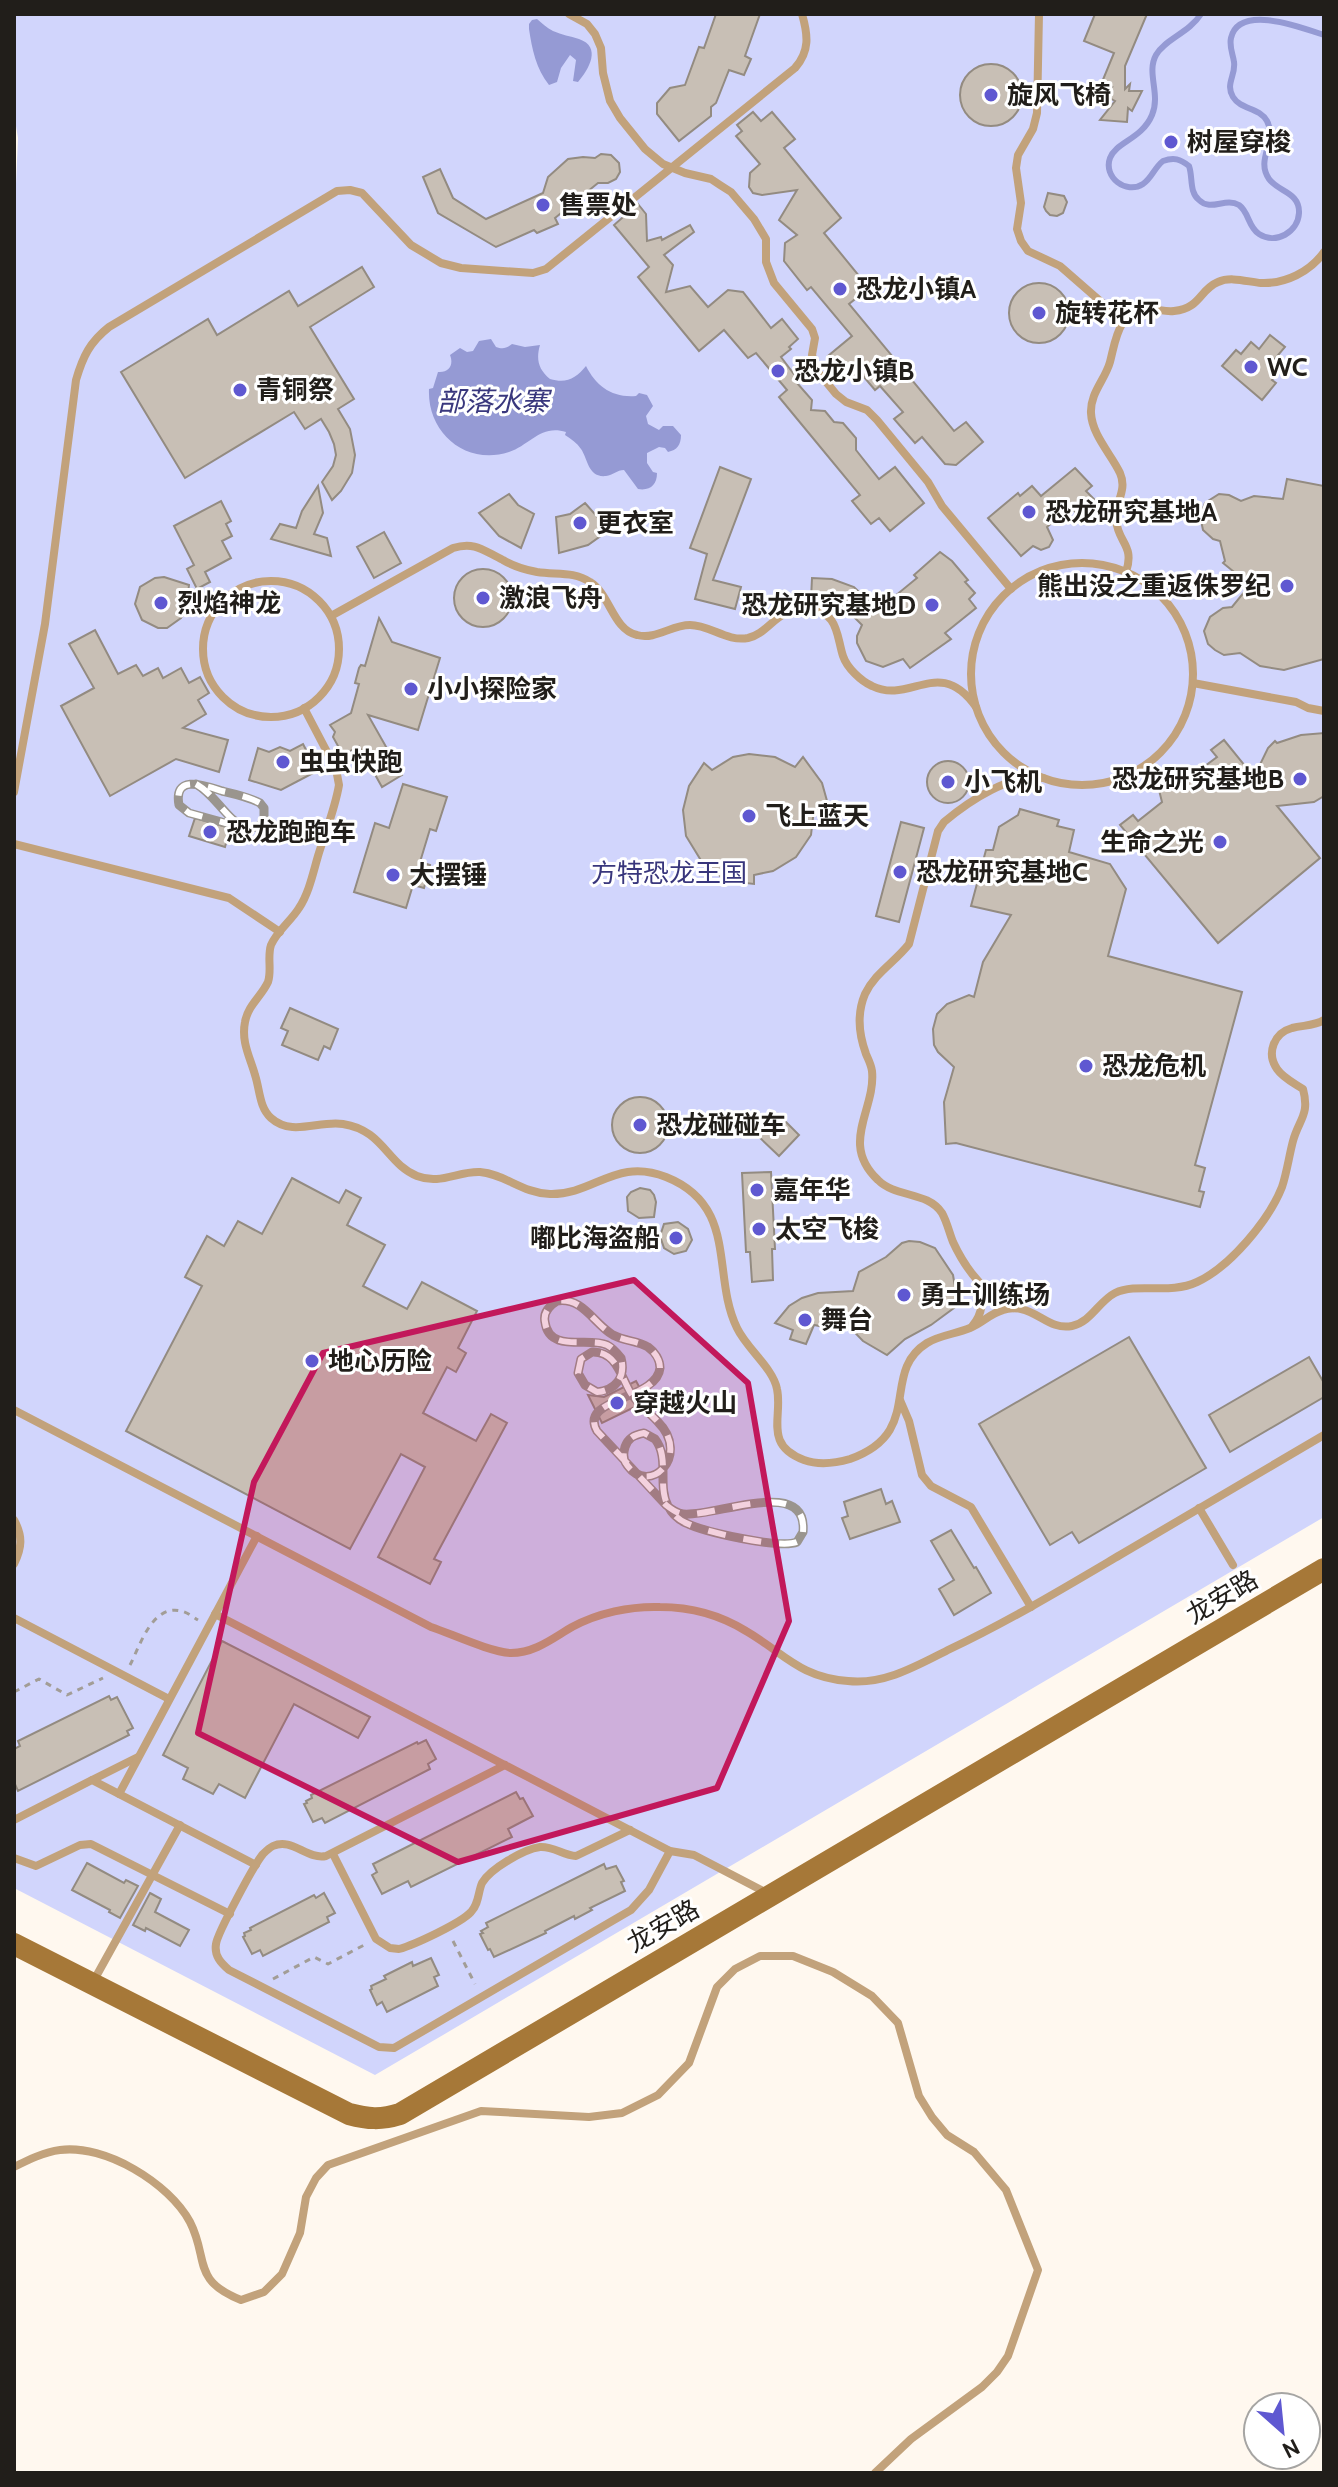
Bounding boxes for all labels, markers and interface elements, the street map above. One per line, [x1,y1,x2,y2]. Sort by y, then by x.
place label: 旋风飞椅 [1007,79,1111,111]
marker: 旋风飞椅 [982,86,1000,104]
place label: 树屋穿梭 [1187,126,1291,158]
marker: 树屋穿梭 [1162,133,1180,151]
place label: 售票处 [559,189,637,221]
marker: 售票处 [534,196,552,214]
place label: 恐龙小镇A [856,273,977,305]
marker: 恐龙小镇A [831,280,849,298]
place label: 旋转花杯 [1055,297,1159,329]
marker: 旋转花杯 [1030,304,1048,322]
place label: WC [1267,351,1308,383]
place label: 恐龙小镇B [794,355,914,387]
marker: WC [1242,358,1260,376]
marker: 恐龙小镇B [769,362,787,380]
place label: 青铜祭 [256,374,334,406]
marker: 青铜祭 [231,381,249,399]
water label: 部落水寨 [437,384,553,418]
place label: 恐龙研究基地A [1045,496,1218,528]
marker: 恐龙研究基地A [1020,503,1038,521]
place label: 更衣室 [596,507,674,539]
marker: 更衣室 [571,514,589,532]
place label: 熊出没之重返侏罗纪 [1037,570,1271,602]
marker: 熊出没之重返侏罗纪 [1278,577,1296,595]
place label: 激浪飞舟 [499,582,603,614]
place label: 烈焰神龙 [177,587,281,619]
marker: 激浪飞舟 [474,589,492,607]
place label: 恐龙研究基地D [741,589,916,621]
marker: 烈焰神龙 [152,594,170,612]
marker: 恐龙研究基地D [923,596,941,614]
place label: 小小探险家 [427,673,557,705]
marker: 小小探险家 [402,680,420,698]
place label: 虫虫快跑 [299,746,403,778]
marker: 虫虫快跑 [274,753,292,771]
place label: 恐龙研究基地B [1112,763,1284,795]
place label: 小飞机 [964,766,1042,798]
marker: 恐龙研究基地B [1291,770,1309,788]
marker: 小飞机 [939,773,957,791]
place label: 飞上蓝天 [765,800,869,832]
marker: 飞上蓝天 [740,807,758,825]
place label: 恐龙跑跑车 [226,816,356,848]
marker: 恐龙跑跑车 [201,823,219,841]
place label: 生命之光 [1100,826,1204,858]
marker: 生命之光 [1211,833,1229,851]
place label: 恐龙研究基地C [916,856,1088,888]
park label: 方特恐龙王国 [591,857,747,889]
place label: 大摆锤 [409,859,487,891]
marker: 恐龙研究基地C [891,863,909,881]
marker: 大摆锤 [384,866,402,884]
place label: 恐龙危机 [1102,1050,1206,1082]
marker: 恐龙危机 [1077,1057,1095,1075]
place label: 恐龙碰碰车 [656,1109,786,1141]
marker: 恐龙碰碰车 [631,1116,649,1134]
place label: 嘉年华 [773,1174,851,1206]
marker: 嘉年华 [748,1181,766,1199]
place label: 太空飞梭 [775,1213,879,1245]
marker: 太空飞梭 [750,1220,768,1238]
place label: 嘟比海盗船 [530,1222,660,1254]
marker: 嘟比海盗船 [667,1229,685,1247]
place label: 勇士训练场 [920,1279,1050,1311]
marker: 勇士训练场 [895,1286,913,1304]
place label: 舞台 [821,1304,873,1336]
marker: 舞台 [796,1311,814,1329]
place label: 地心历险 [328,1345,432,1377]
marker: 地心历险 [303,1352,321,1370]
place label: 穿越火山 [633,1387,737,1419]
marker: 穿越火山 [608,1394,626,1412]
street label: 龙安路 [1180,1563,1264,1631]
street label: 龙安路 [621,1893,705,1959]
north arrow [1242,2391,1322,2471]
text: N [1278,2433,1304,2464]

